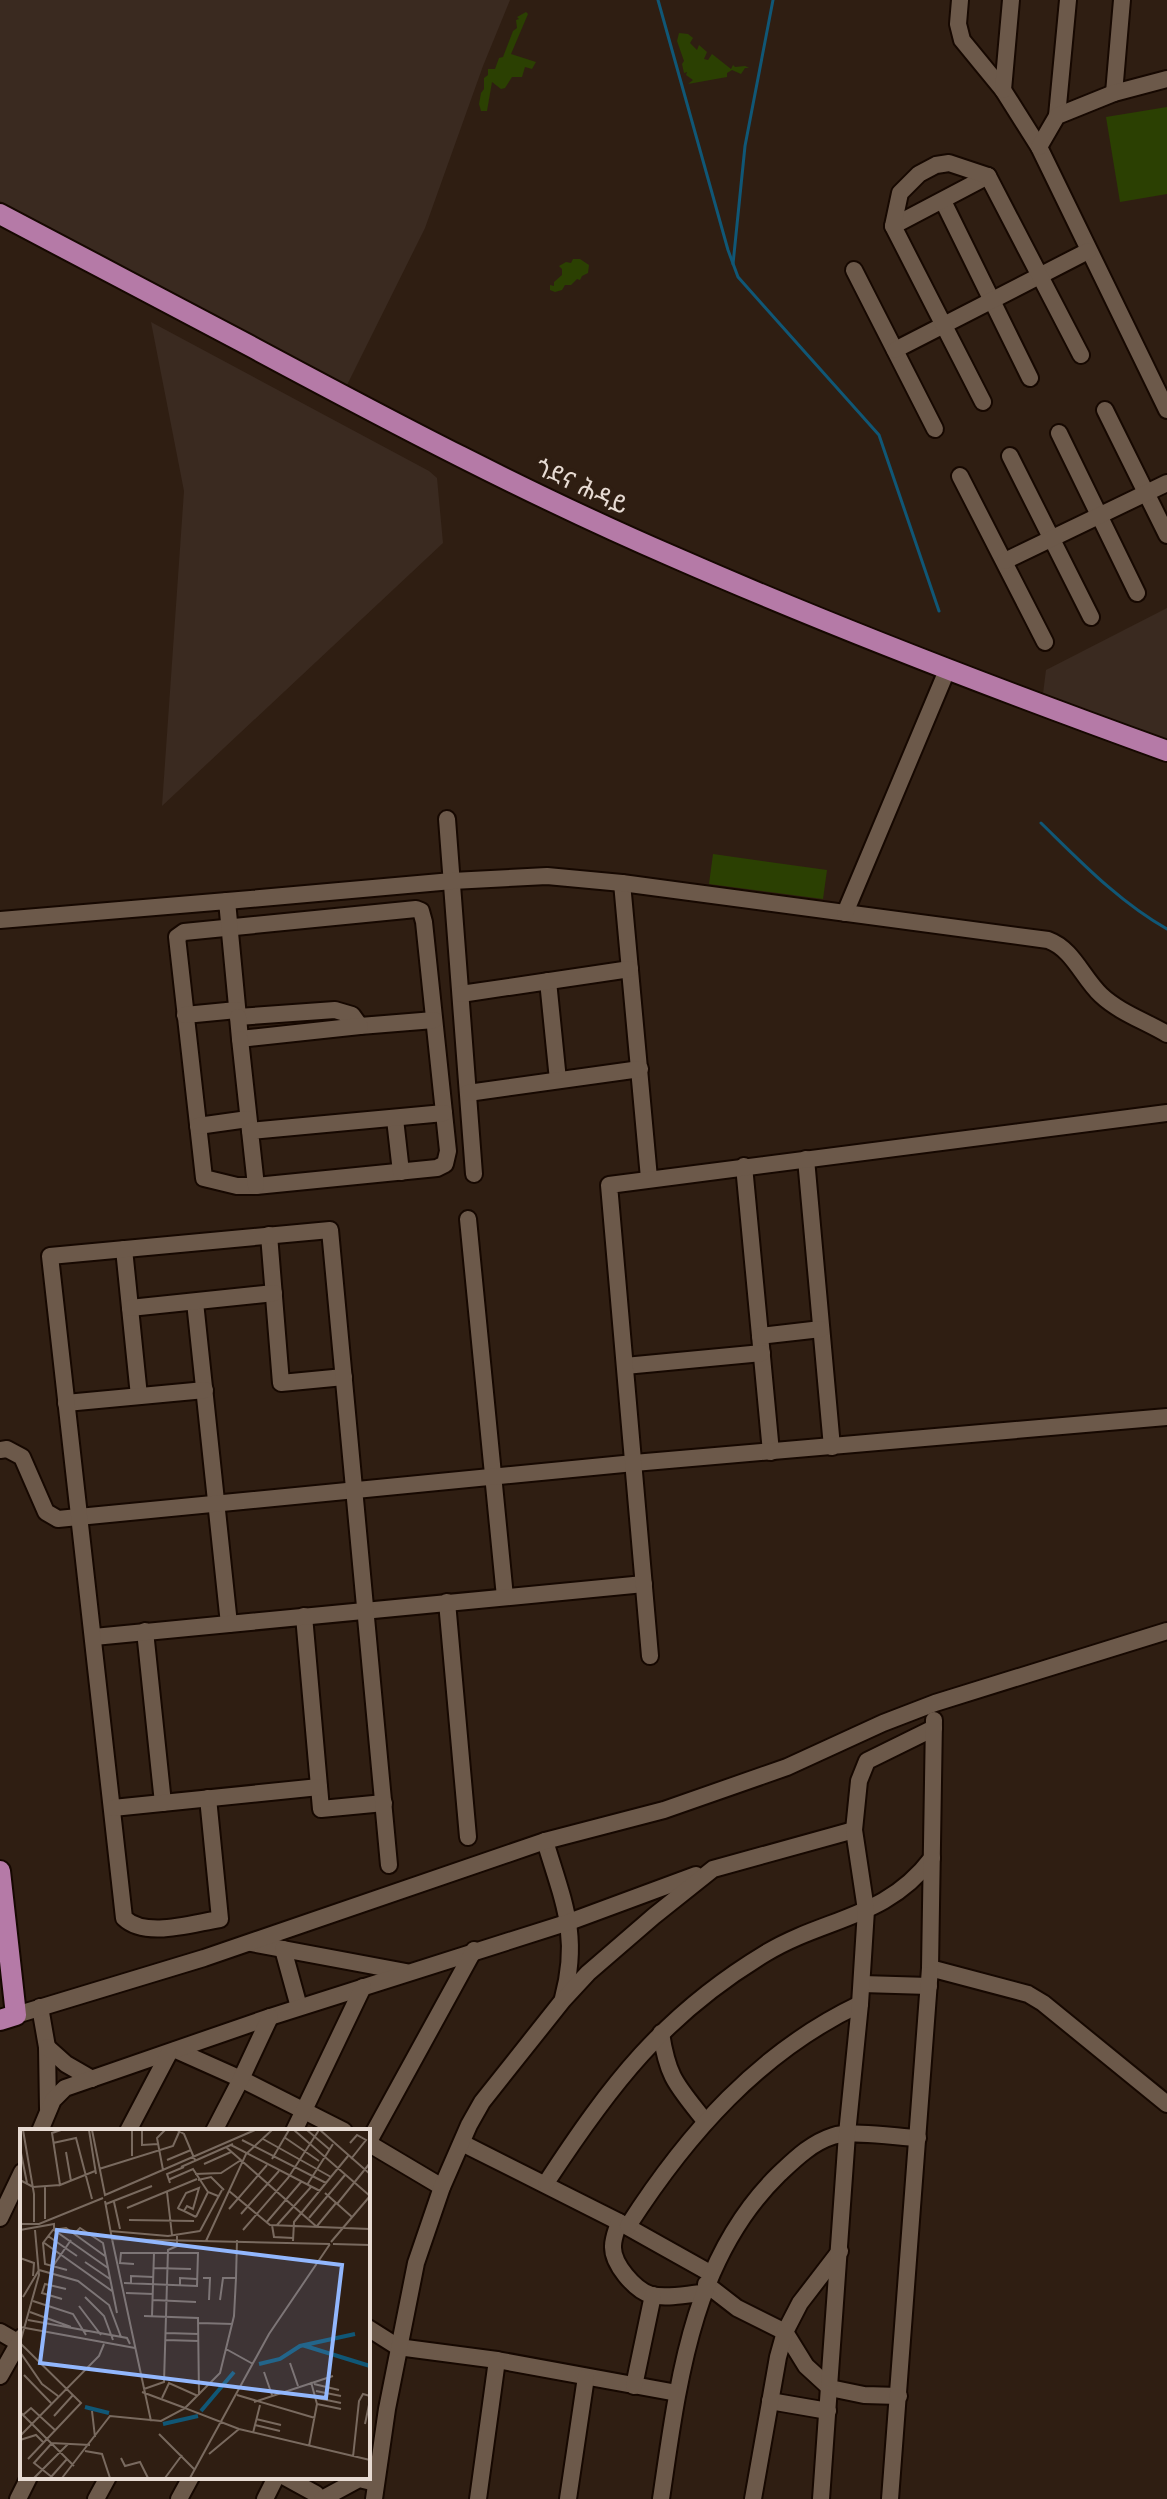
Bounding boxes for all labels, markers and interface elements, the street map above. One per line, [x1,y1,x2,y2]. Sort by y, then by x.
street label: ጎደና ሕዳይ [531,451,633,521]
inset map [20,2129,370,2479]

